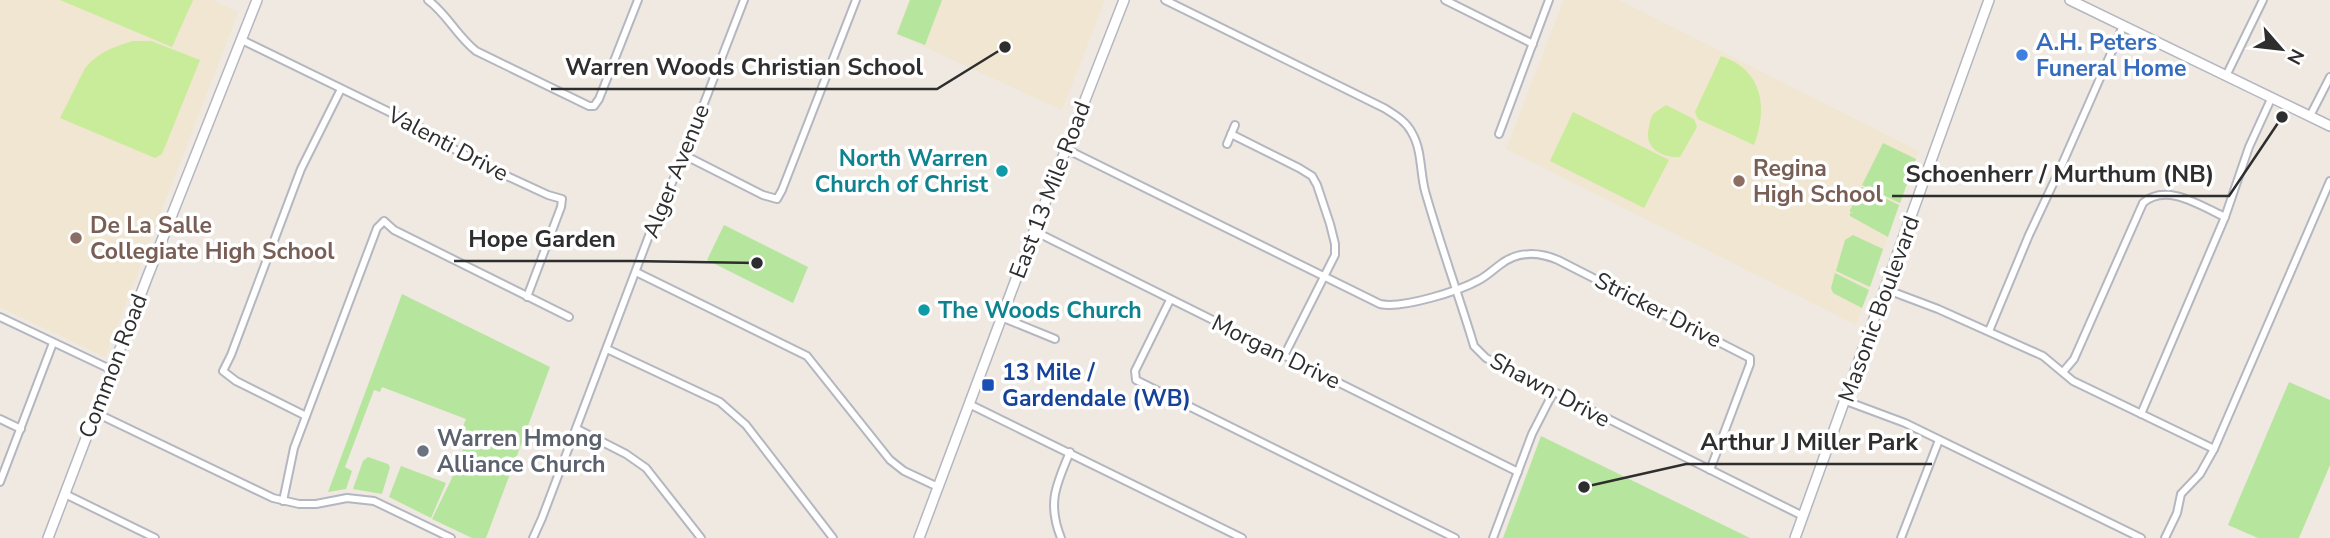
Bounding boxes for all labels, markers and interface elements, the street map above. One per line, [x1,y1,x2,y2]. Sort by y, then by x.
north arrow [2246,14,2316,84]
place label: A.H. Peters Funeral Home [2036,27,2187,84]
callout: Warren Woods Christian School [551,44,937,89]
text: N [2280,44,2310,69]
marker: A.H. Peters Funeral Home [2014,47,2030,63]
text: Warren Woods Christian School [565,51,923,83]
street label: East 13 Mile Road [1002,97,1098,283]
street label: Valenti Drive [381,99,514,189]
street label: Alger Avenue [635,100,717,242]
place label: North Warren Church of Christ [815,143,988,200]
callout: Schoenherr / Murthum (NB) [1892,151,2229,196]
place label: Regina High School [1753,153,1884,210]
text: Schoenherr / Murthum (NB) [1906,158,2214,190]
marker: North Warren Church of Christ [994,163,1010,179]
marker: Regina High School [1731,173,1747,189]
place label: De La Salle Collegiate High School [90,210,335,267]
street label: Masonic Boulevard [1831,212,1927,406]
callout: Hope Garden [454,216,630,261]
text: Hope Garden [468,223,616,255]
marker: De La Salle Collegiate High School [68,230,84,246]
street label: Stricker Drive [1589,265,1727,355]
street label: Common Road [71,289,155,443]
place label: The Woods Church [938,295,1142,326]
marker: The Woods Church [916,302,932,318]
street label: Morgan Drive [1206,307,1346,397]
street label: Shawn Drive [1484,345,1616,435]
place label: 13 Mile / Gardendale (WB) [1002,357,1191,414]
marker: 13 Mile / Gardendale (WB) [980,377,996,393]
callout: Arthur J Miller Park [1686,419,1932,464]
place label: Warren Hmong Alliance Church [437,423,606,480]
text: Arthur J Miller Park [1700,426,1919,458]
marker: Warren Hmong Alliance Church [415,443,431,459]

